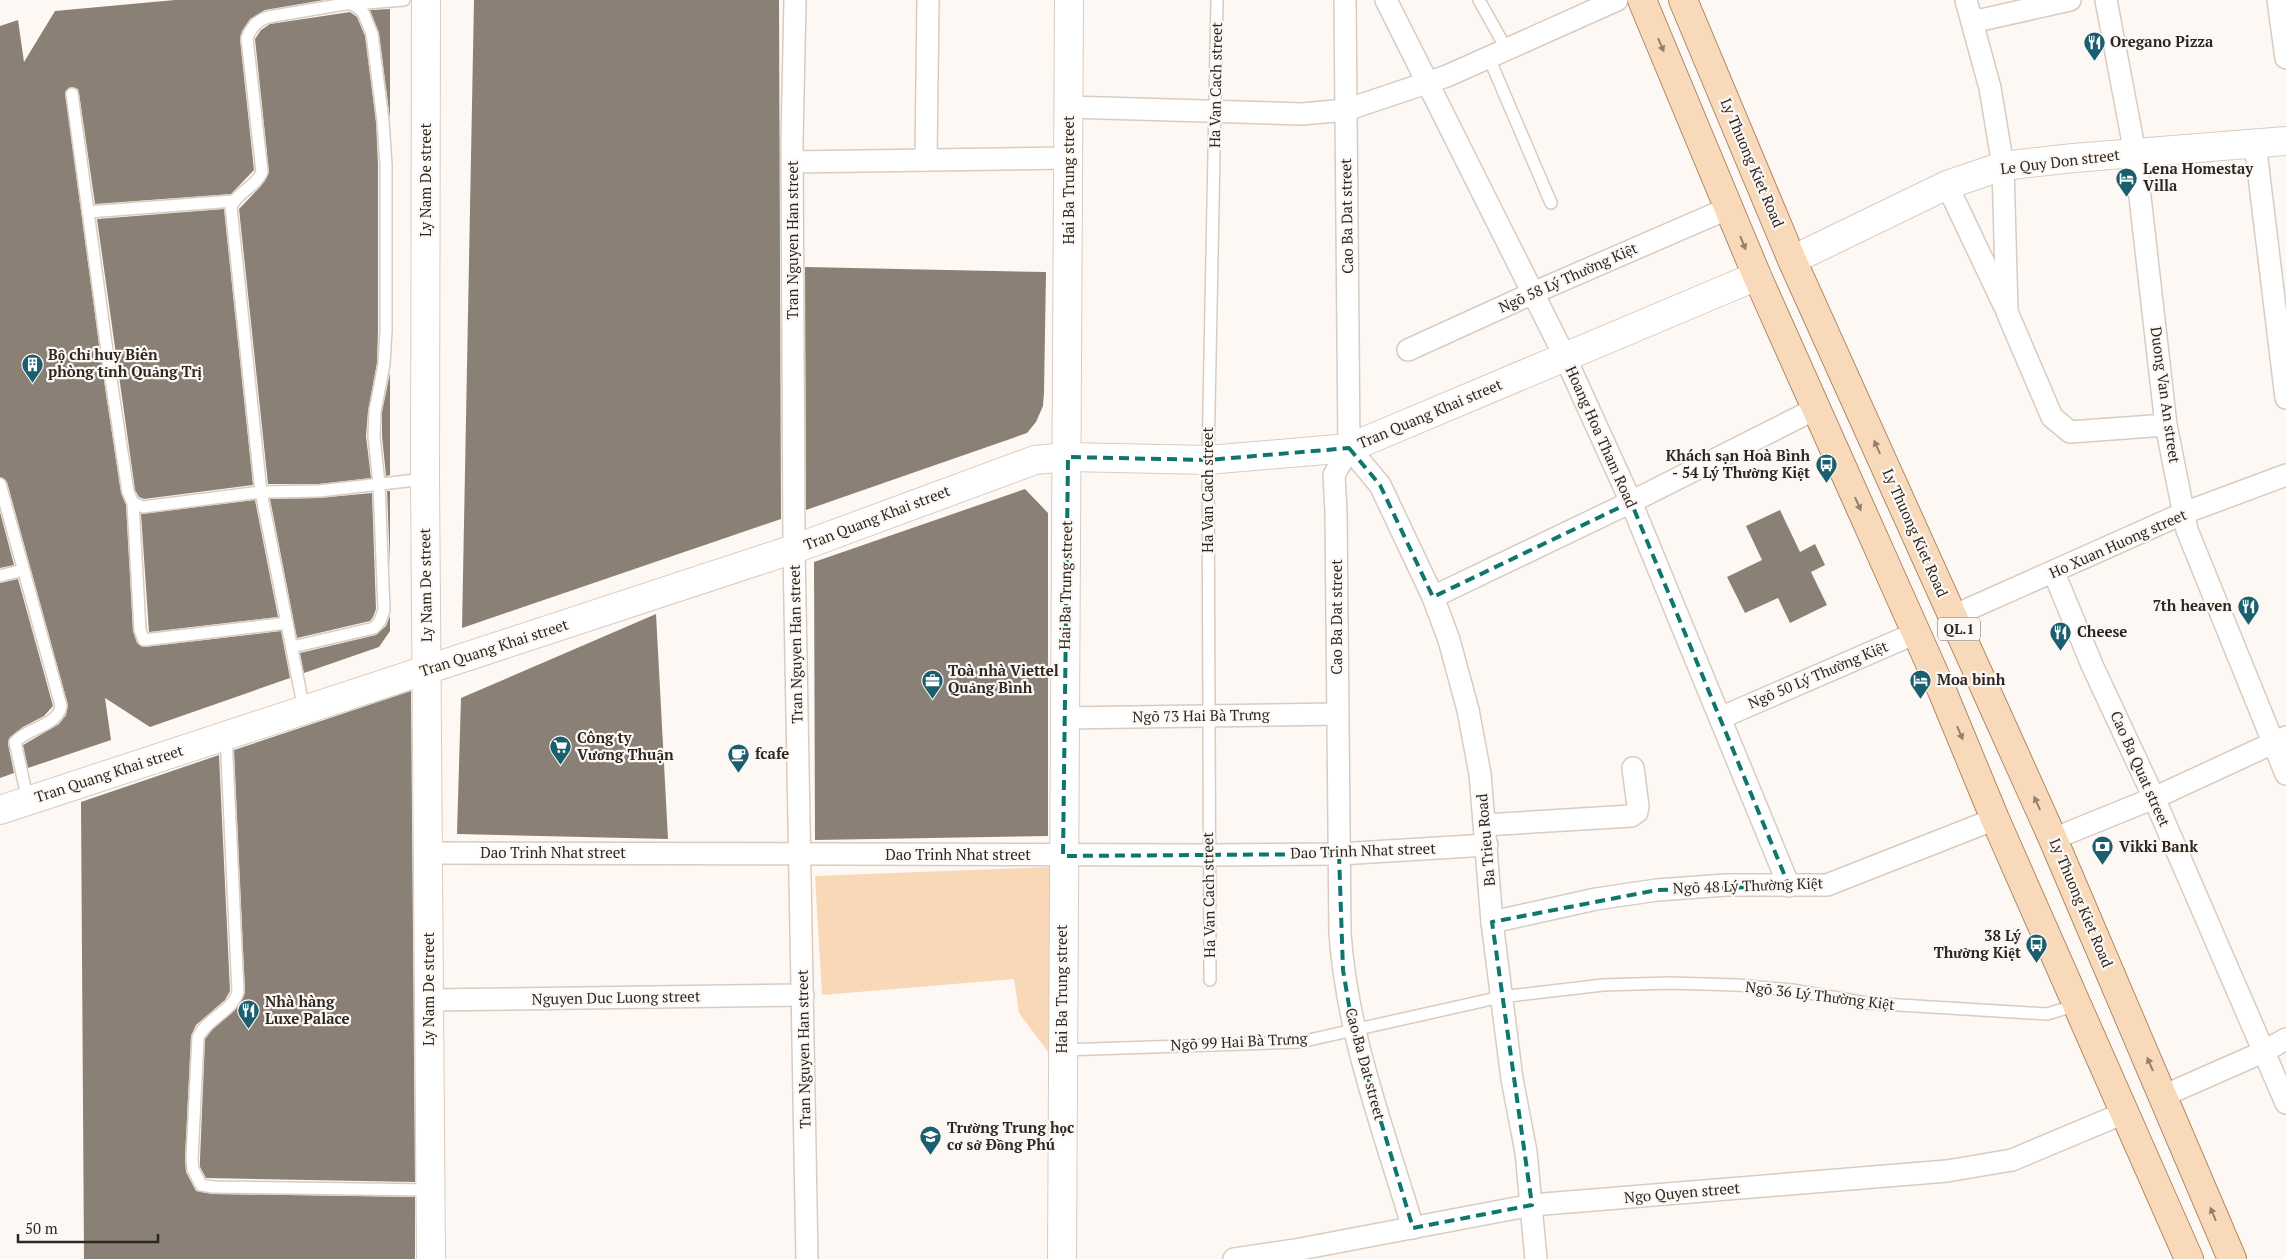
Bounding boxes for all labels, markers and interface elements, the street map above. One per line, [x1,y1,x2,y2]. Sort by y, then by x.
street label: Ha Van Cach street [1204,21,1226,148]
restaurant icon: Oregano Pizza [2082,30,2106,61]
place label: Oregano Pizza [2110,31,2214,51]
one-way arrow [1657,38,1665,52]
street label: Ly Thuong Kiet Road [1717,95,1789,230]
street label: Hai Ba Trung street [1058,115,1078,245]
street label: Ly Nam De street [415,122,435,237]
street label: Le Quy Don street [1999,144,2121,178]
street label: Cao Ba Dat street [1335,158,1357,274]
place label: Lena Homestay Villa [2143,158,2254,195]
street label: Tran Nguyen Han street [782,160,802,320]
hotel icon: Lena Homestay Villa [2115,166,2139,197]
one-way arrow [1740,236,1748,251]
street label: Ngõ 58 Lý Thường Kiệt [1495,237,1641,317]
street label: Duong Van An street [2147,325,2186,465]
place label: Bộ chỉ huy Biên phòng tỉnh Quảng Trị [48,344,202,381]
building icon: Bộ chỉ huy Biên phòng tỉnh Quảng Trị [20,352,44,383]
street label: Hoang Hoa Tham Road [1562,362,1642,511]
street label: Tran Quang Khai street [1354,373,1505,453]
street label: Ha Van Cach street [1197,427,1217,553]
one-way arrow [1872,440,1880,454]
place label: Khách sạn Hoà Bình - 54 Lý Thường Kiệt [1666,445,1810,482]
bus stop icon: Khách sạn Hoà Bình - 54 Lý Thường Kiệt [1814,453,1838,484]
street label: Ly Thuong Kiet Road [1879,465,1953,600]
street label: Tran Quang Khai street [801,480,953,554]
one-way arrow [1854,497,1862,511]
street label: Ho Xuan Huong street [2046,504,2190,582]
street label: Hai Ba Trung street [1054,520,1076,650]
street label: Ly Nam De street [414,527,436,642]
street label: Cao Ba Dat street [1326,559,1346,675]
street label: Tran Nguyen Han street [784,564,806,724]
restaurant icon: 7th heaven [2236,594,2260,625]
place label: 7th heaven [2153,595,2232,615]
street label: Tran Quang Khai street [417,613,571,681]
road number: QL.1 [1938,618,1980,640]
restaurant icon: Cheese [2049,620,2073,651]
place label: Cheese [2077,621,2127,641]
street label: Ngõ 50 Lý Thường Kiệt [1745,635,1891,713]
place label: Toà nhà Viettel Quảng Bình [948,660,1059,697]
office icon: Toà nhà Viettel Quảng Bình [920,668,944,699]
hotel icon: Moa binh [1909,668,1933,699]
place label: Moa binh [1937,669,2006,689]
street label: Ngõ 73 Hai Bà Trưng [1132,704,1271,726]
street label: Cao Ba Quat street [2106,708,2176,830]
one-way arrow [1956,726,1964,740]
place label: Công ty Vương Thuận [577,727,674,764]
supermarket icon: Công ty Vương Thuận [549,735,573,766]
street label: Tran Quang Khai street [32,739,186,807]
cafe icon: fcafe [727,742,751,773]
place label: fcafe [755,743,789,763]
street label: Ba Trieu Road [1471,793,1499,887]
one-way arrow [2032,796,2040,810]
street label: Ha Van Cach street [1197,831,1219,958]
street label: Ly Thuong Kiet Road [2046,835,2118,970]
bank icon: Vikki Bank [2091,835,2115,866]
place label: Vikki Bank [2119,836,2198,856]
street label: Dao Trinh Nhat street [1290,837,1437,863]
street label: Dao Trinh Nhat street [480,842,626,862]
street label: Dao Trinh Nhat street [885,844,1031,864]
street label: Ngõ 48 Lý Thường Kiệt [1673,872,1824,898]
street label: Hai Ba Trung street [1051,924,1071,1054]
place label: 38 Lý Thường Kiệt [1934,925,2022,962]
street label: Ly Nam De street [418,931,438,1046]
bus stop icon: 38 Lý Thường Kiệt [2025,933,2049,964]
street label: Tran Nguyen Han street [792,969,814,1129]
street label: Ngõ 36 Lý Thường Kiệt [1744,976,1896,1014]
street label: Nguyen Duc Luong street [531,986,701,1008]
place label: Nhà hàng Luxe Palace [265,991,350,1028]
restaurant icon: Nhà hàng Luxe Palace [237,999,261,1030]
street label: Cao Ba Dat street [1341,1005,1391,1123]
street label: Ngõ 99 Hai Bà Trưng [1170,1027,1309,1055]
one-way arrow [2145,1057,2153,1071]
place label: Trường Trung học cơ sở Đồng Phú [947,1117,1074,1154]
school or university icon: Trường Trung học cơ sở Đồng Phú [919,1125,943,1156]
street label: Ngo Quyen street [1623,1177,1741,1207]
one-way arrow [2209,1206,2217,1221]
scale bar [18,1212,158,1244]
text: 50 m [25,1218,58,1238]

